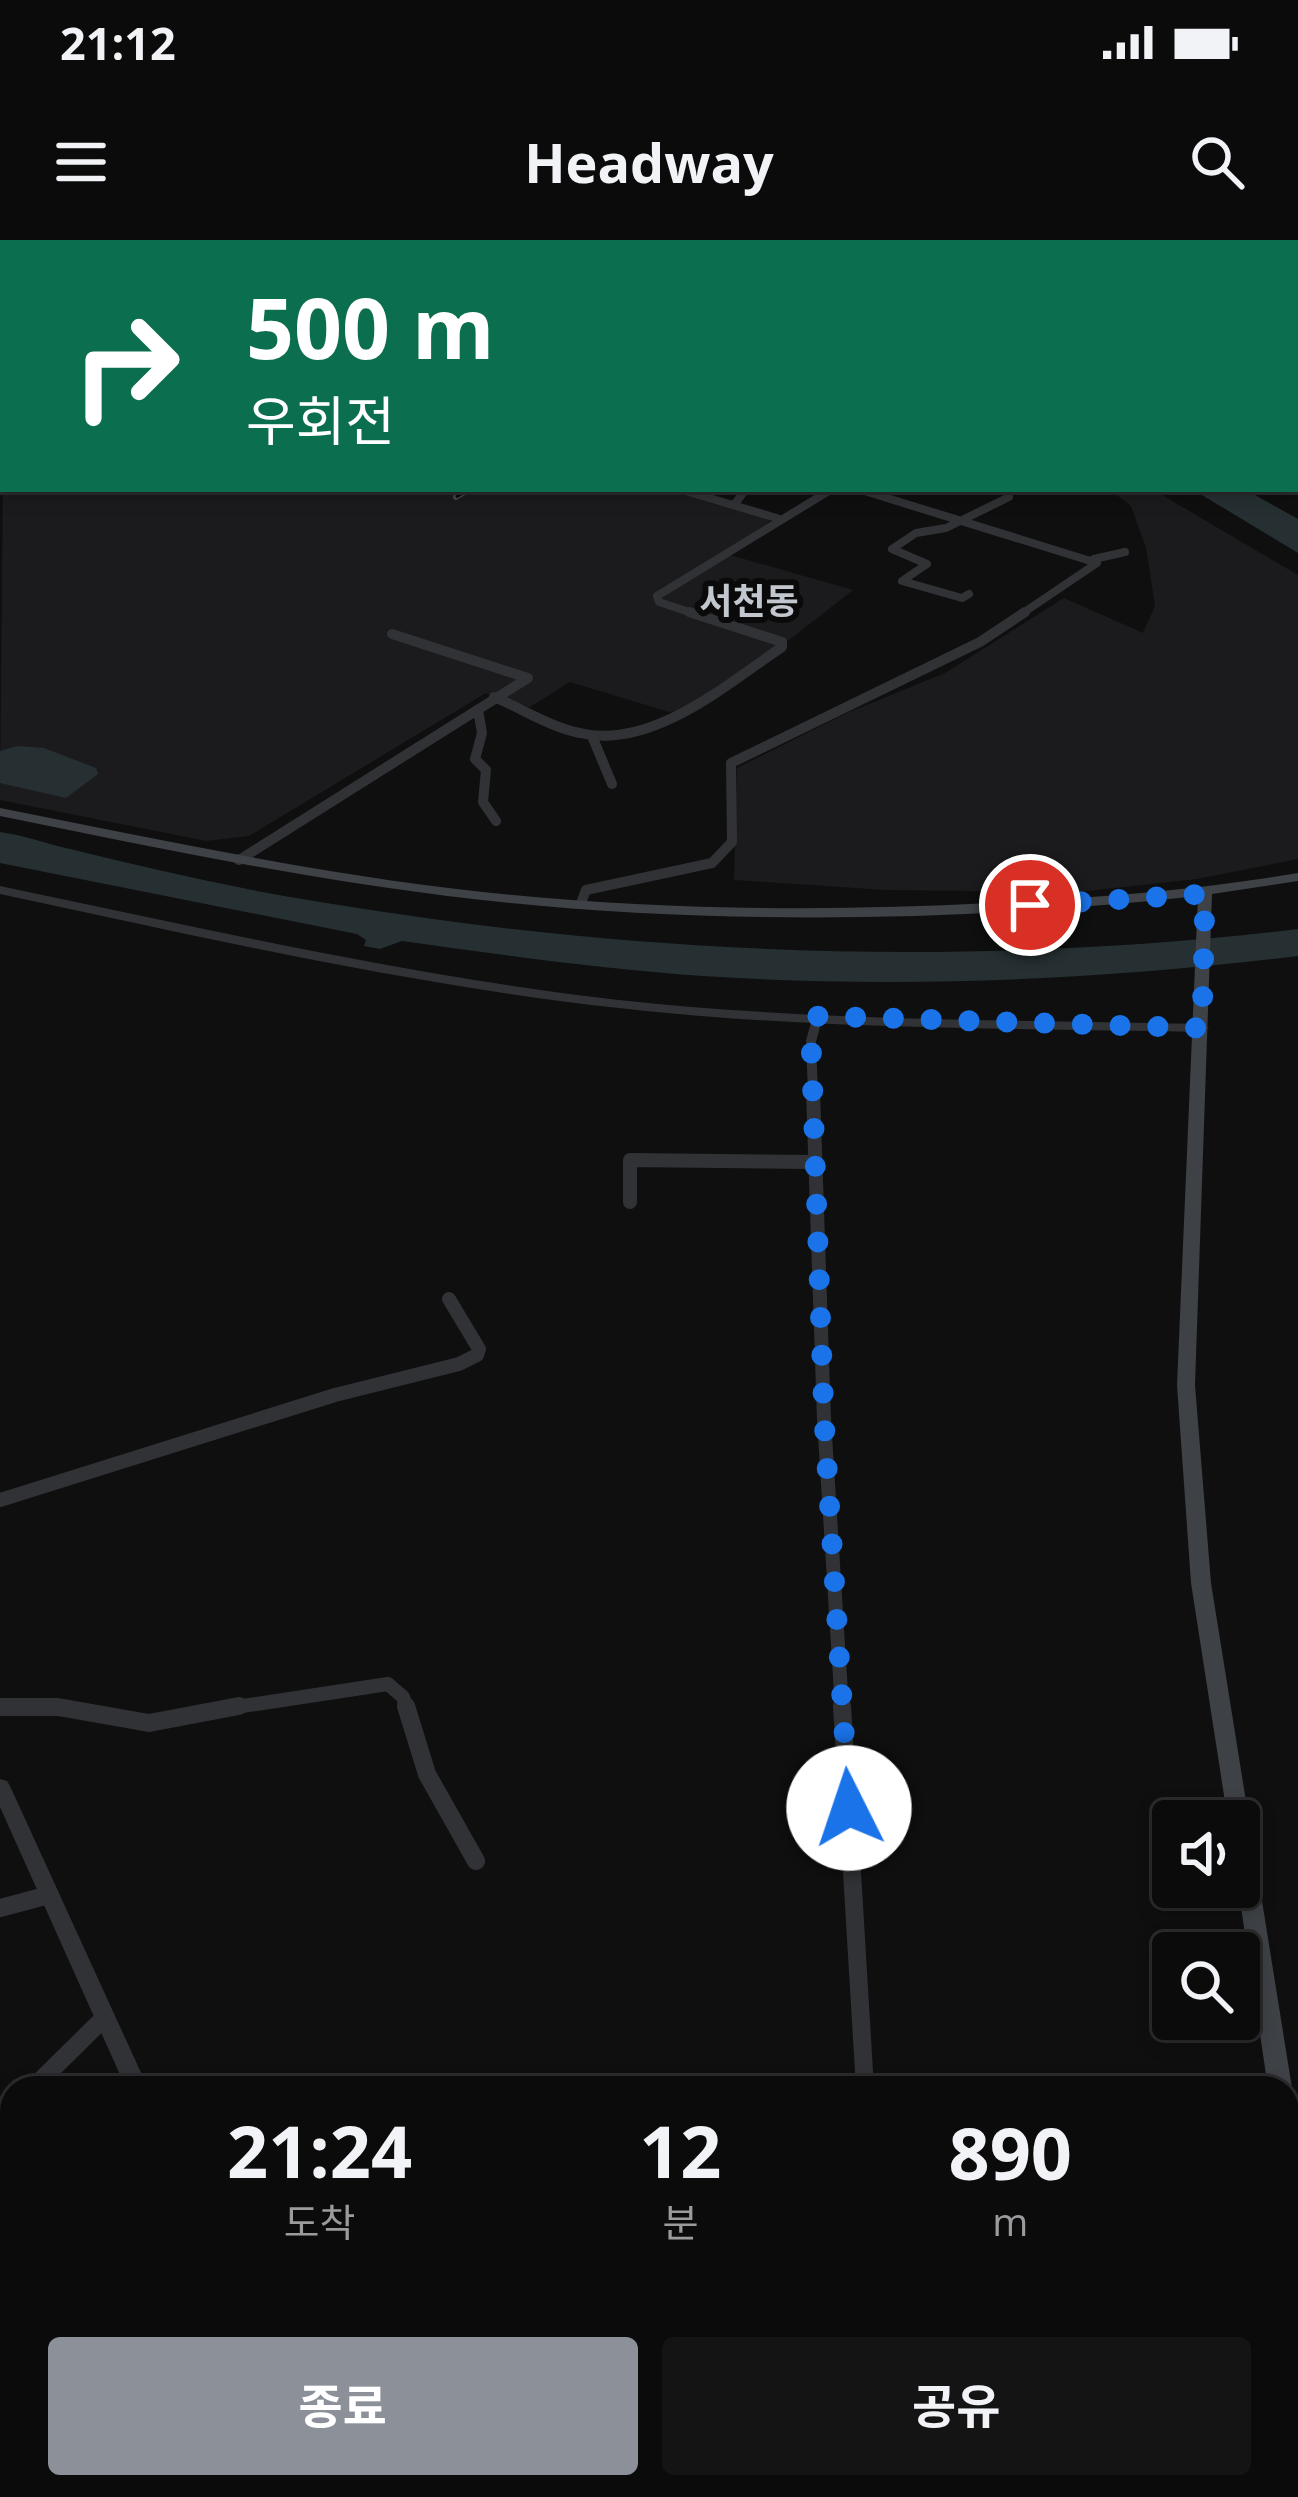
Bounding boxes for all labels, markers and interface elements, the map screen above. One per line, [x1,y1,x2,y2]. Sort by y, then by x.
text: 21:12 [60,12,176,73]
text: Headway [524,125,774,199]
icon: menu [48,129,114,195]
icon: search [1184,129,1250,195]
text: 500 m [246,269,494,384]
icon: right [48,288,204,444]
text: 우회전 [246,383,395,457]
district label: 서천동 [699,576,799,625]
pin [979,854,1081,956]
icon: arrive [997,872,1063,938]
position arrow [786,1745,912,1871]
map controls [1152,1800,1260,2040]
button: sound [1152,1800,1260,1908]
button: search [1152,1932,1260,2040]
text: 21:24 [227,2101,412,2199]
text: 12 [639,2101,722,2199]
text: 890 [949,2103,1072,2201]
text: m [992,2194,1028,2247]
text: 도착 [284,2195,355,2248]
text: 분 [662,2195,698,2248]
button: 종료 [48,2337,638,2475]
button: 공유 [662,2337,1251,2475]

